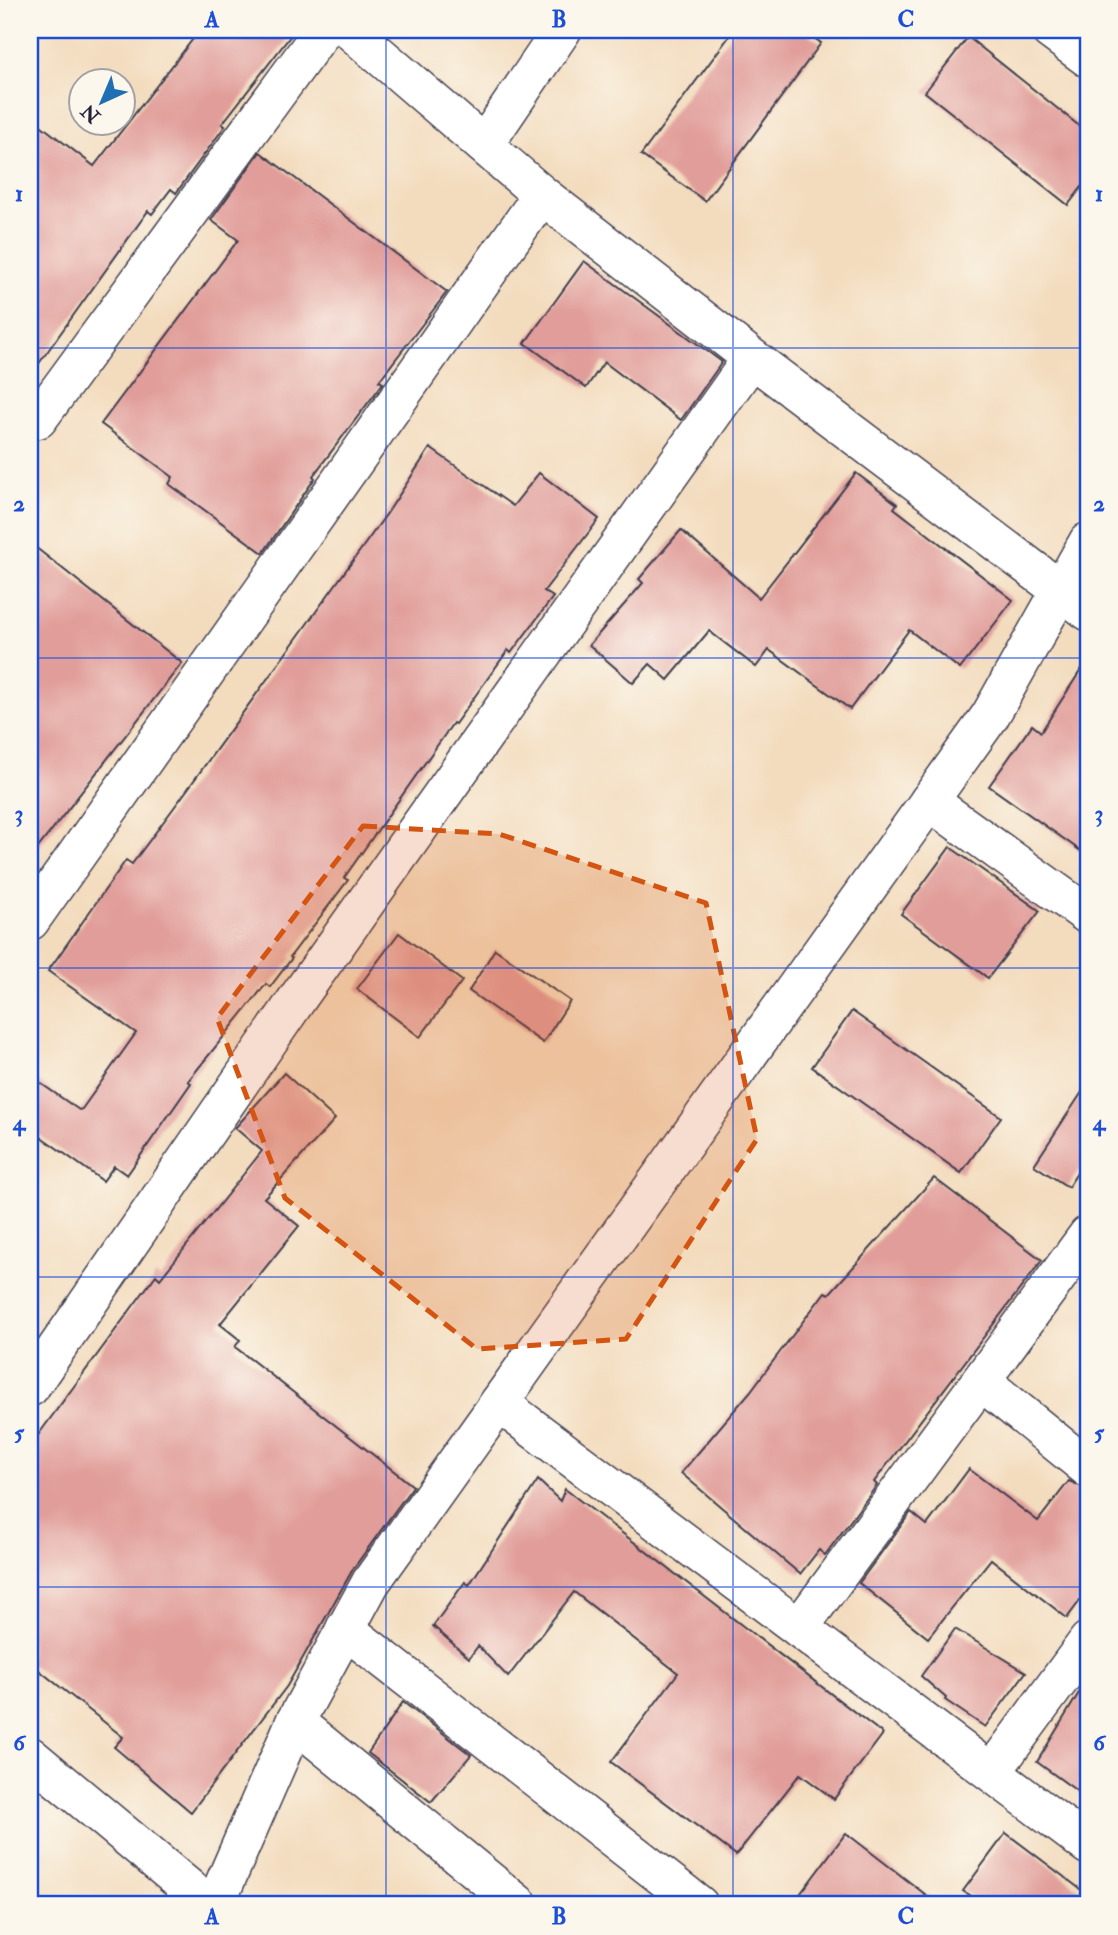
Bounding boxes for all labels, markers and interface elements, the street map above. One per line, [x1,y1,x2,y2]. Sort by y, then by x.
text: A [204,5,220,34]
text: B [551,5,567,34]
text: C [898,5,914,34]
north arrow [66,66,136,136]
text: N [76,98,106,129]
text: 1 [15,179,23,208]
text: 1 [1095,179,1103,208]
text: 2 [13,489,25,518]
text: 2 [1093,489,1105,518]
text: 3 [15,799,23,828]
text: 3 [1095,799,1103,828]
text: 4 [12,1108,27,1137]
text: 4 [1092,1108,1107,1137]
text: 5 [14,1418,25,1447]
text: 5 [1094,1418,1105,1447]
text: 6 [13,1728,27,1757]
text: 6 [1093,1728,1107,1757]
text: A [204,1902,220,1931]
text: B [551,1902,567,1931]
text: C [898,1902,914,1931]

